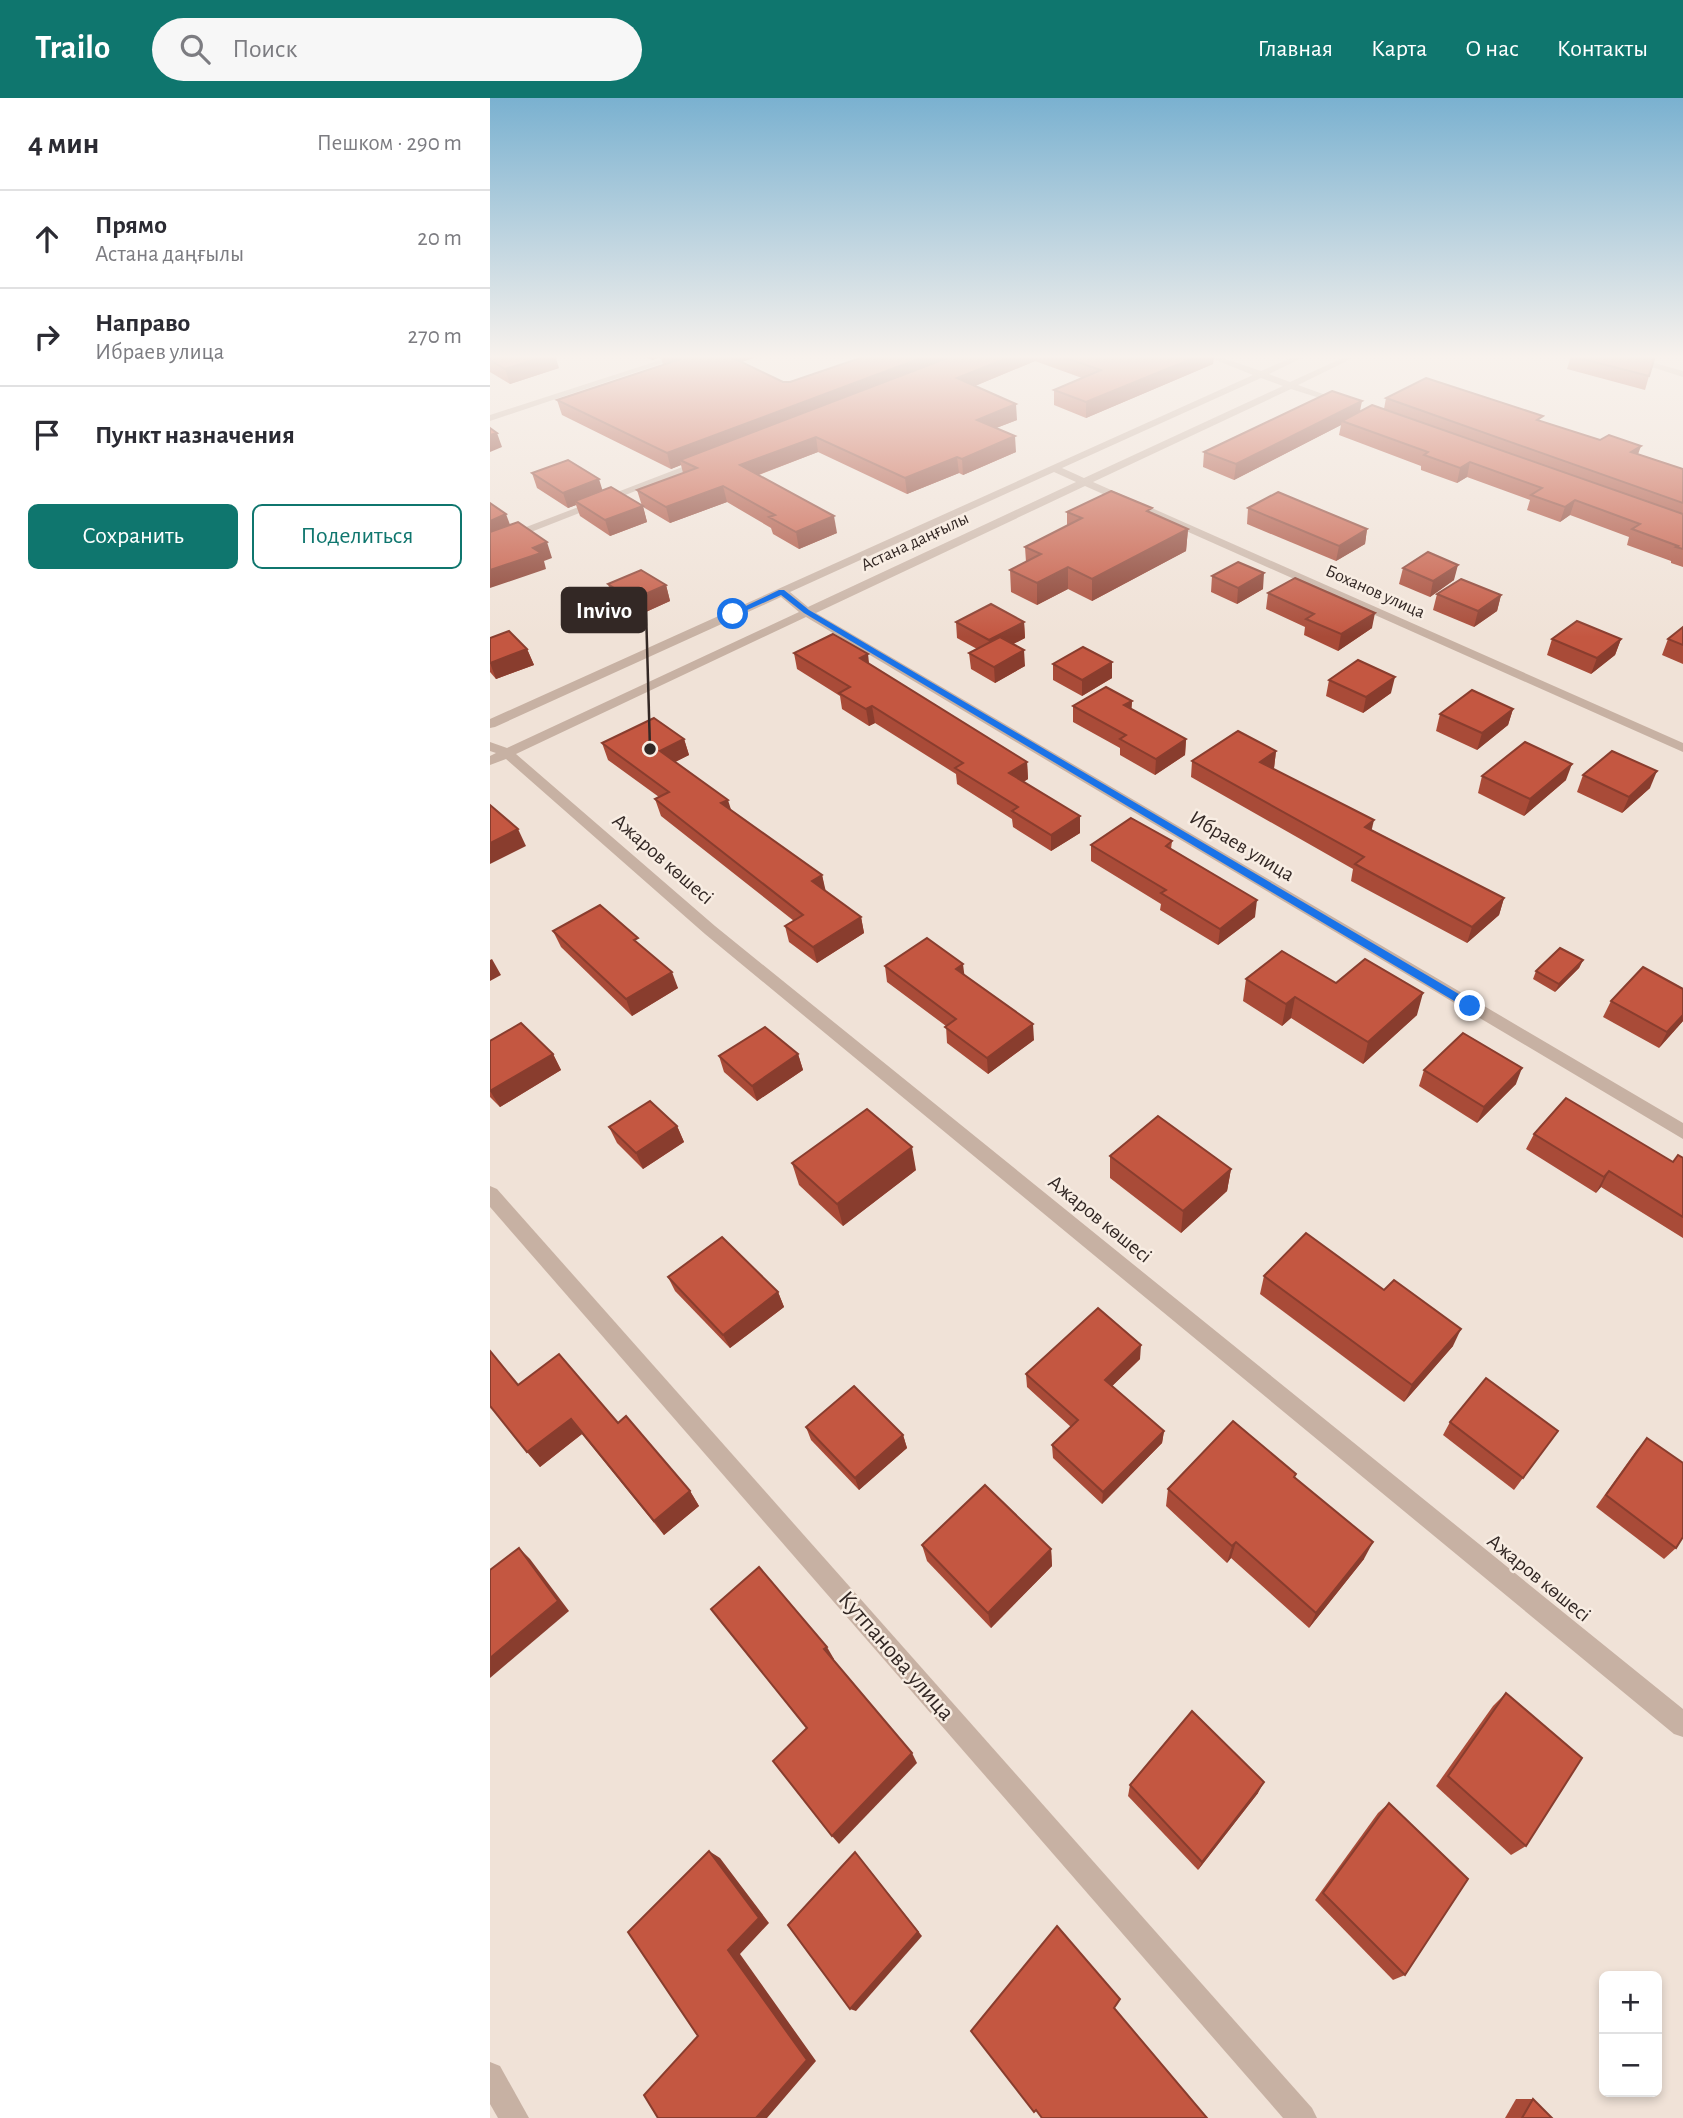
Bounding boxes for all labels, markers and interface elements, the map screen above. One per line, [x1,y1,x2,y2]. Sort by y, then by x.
search box [152,18,642,81]
icon: search [176,30,214,68]
text: Trailo [35,32,110,65]
text: Поиск [232,36,297,62]
text: Главная [1258,37,1333,61]
text: Карта [1371,37,1427,61]
text: О нас [1465,37,1519,61]
text: Контакты [1557,37,1648,61]
text: 4 мин [28,129,99,159]
text: Пешком · 290 m [317,132,462,155]
text: Прямо [95,212,167,238]
icon: ahead [28,220,66,258]
text: 20 m [417,227,462,250]
text: Астана даңғылы [95,243,244,266]
text: Направо [95,310,190,336]
icon: right [28,318,66,356]
text: 270 m [408,325,462,348]
text: Ибраев улица [95,341,224,364]
icon: arrive [28,416,66,454]
text: Пункт назначения [95,422,295,448]
button: Сохранить [28,504,238,569]
button: Поделиться [252,504,462,569]
street label: Астана даңғылы [858,509,972,575]
street label: Боханов улица [1323,562,1427,622]
callout: Invivo [562,588,646,632]
route start [717,598,748,629]
text: Invivo [576,600,632,623]
street label: Ибраев улица [1186,807,1298,886]
street label: Ажаров көшесі [608,810,718,908]
route end [1454,990,1485,1021]
street label: Ажаров көшесі [1044,1171,1156,1267]
street label: Ажаров көшесі [1483,1530,1595,1626]
street label: Кутпанова улица [834,1587,958,1725]
map controls [1599,1971,1662,2097]
button: + [1599,1971,1662,2034]
button: − [1599,2034,1662,2097]

